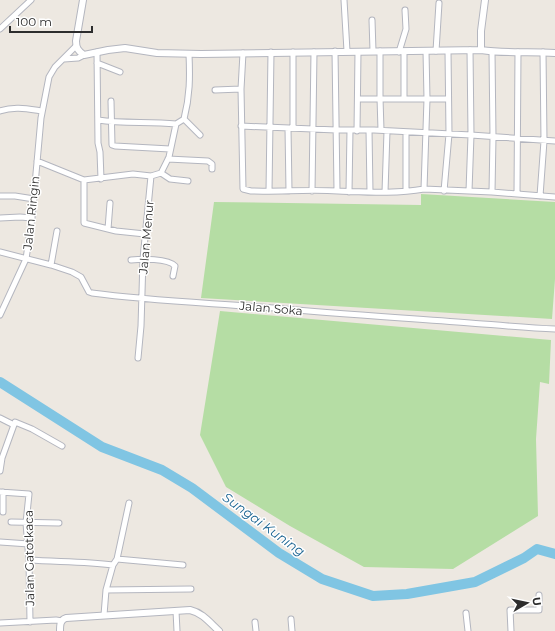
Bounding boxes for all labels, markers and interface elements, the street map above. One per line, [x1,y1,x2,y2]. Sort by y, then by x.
scale bar [10,8,92,34]
text: 100 m [16,14,52,29]
street label: Jalan Ringin [20,175,42,252]
street label: Jalan Menur [135,199,157,276]
street label: Jalan Soka [238,298,303,318]
water label: Sungai Kuning [220,489,308,559]
street label: Jalan Gatotkaca [21,510,37,607]
north arrow [507,583,547,623]
text: U [529,596,544,607]

